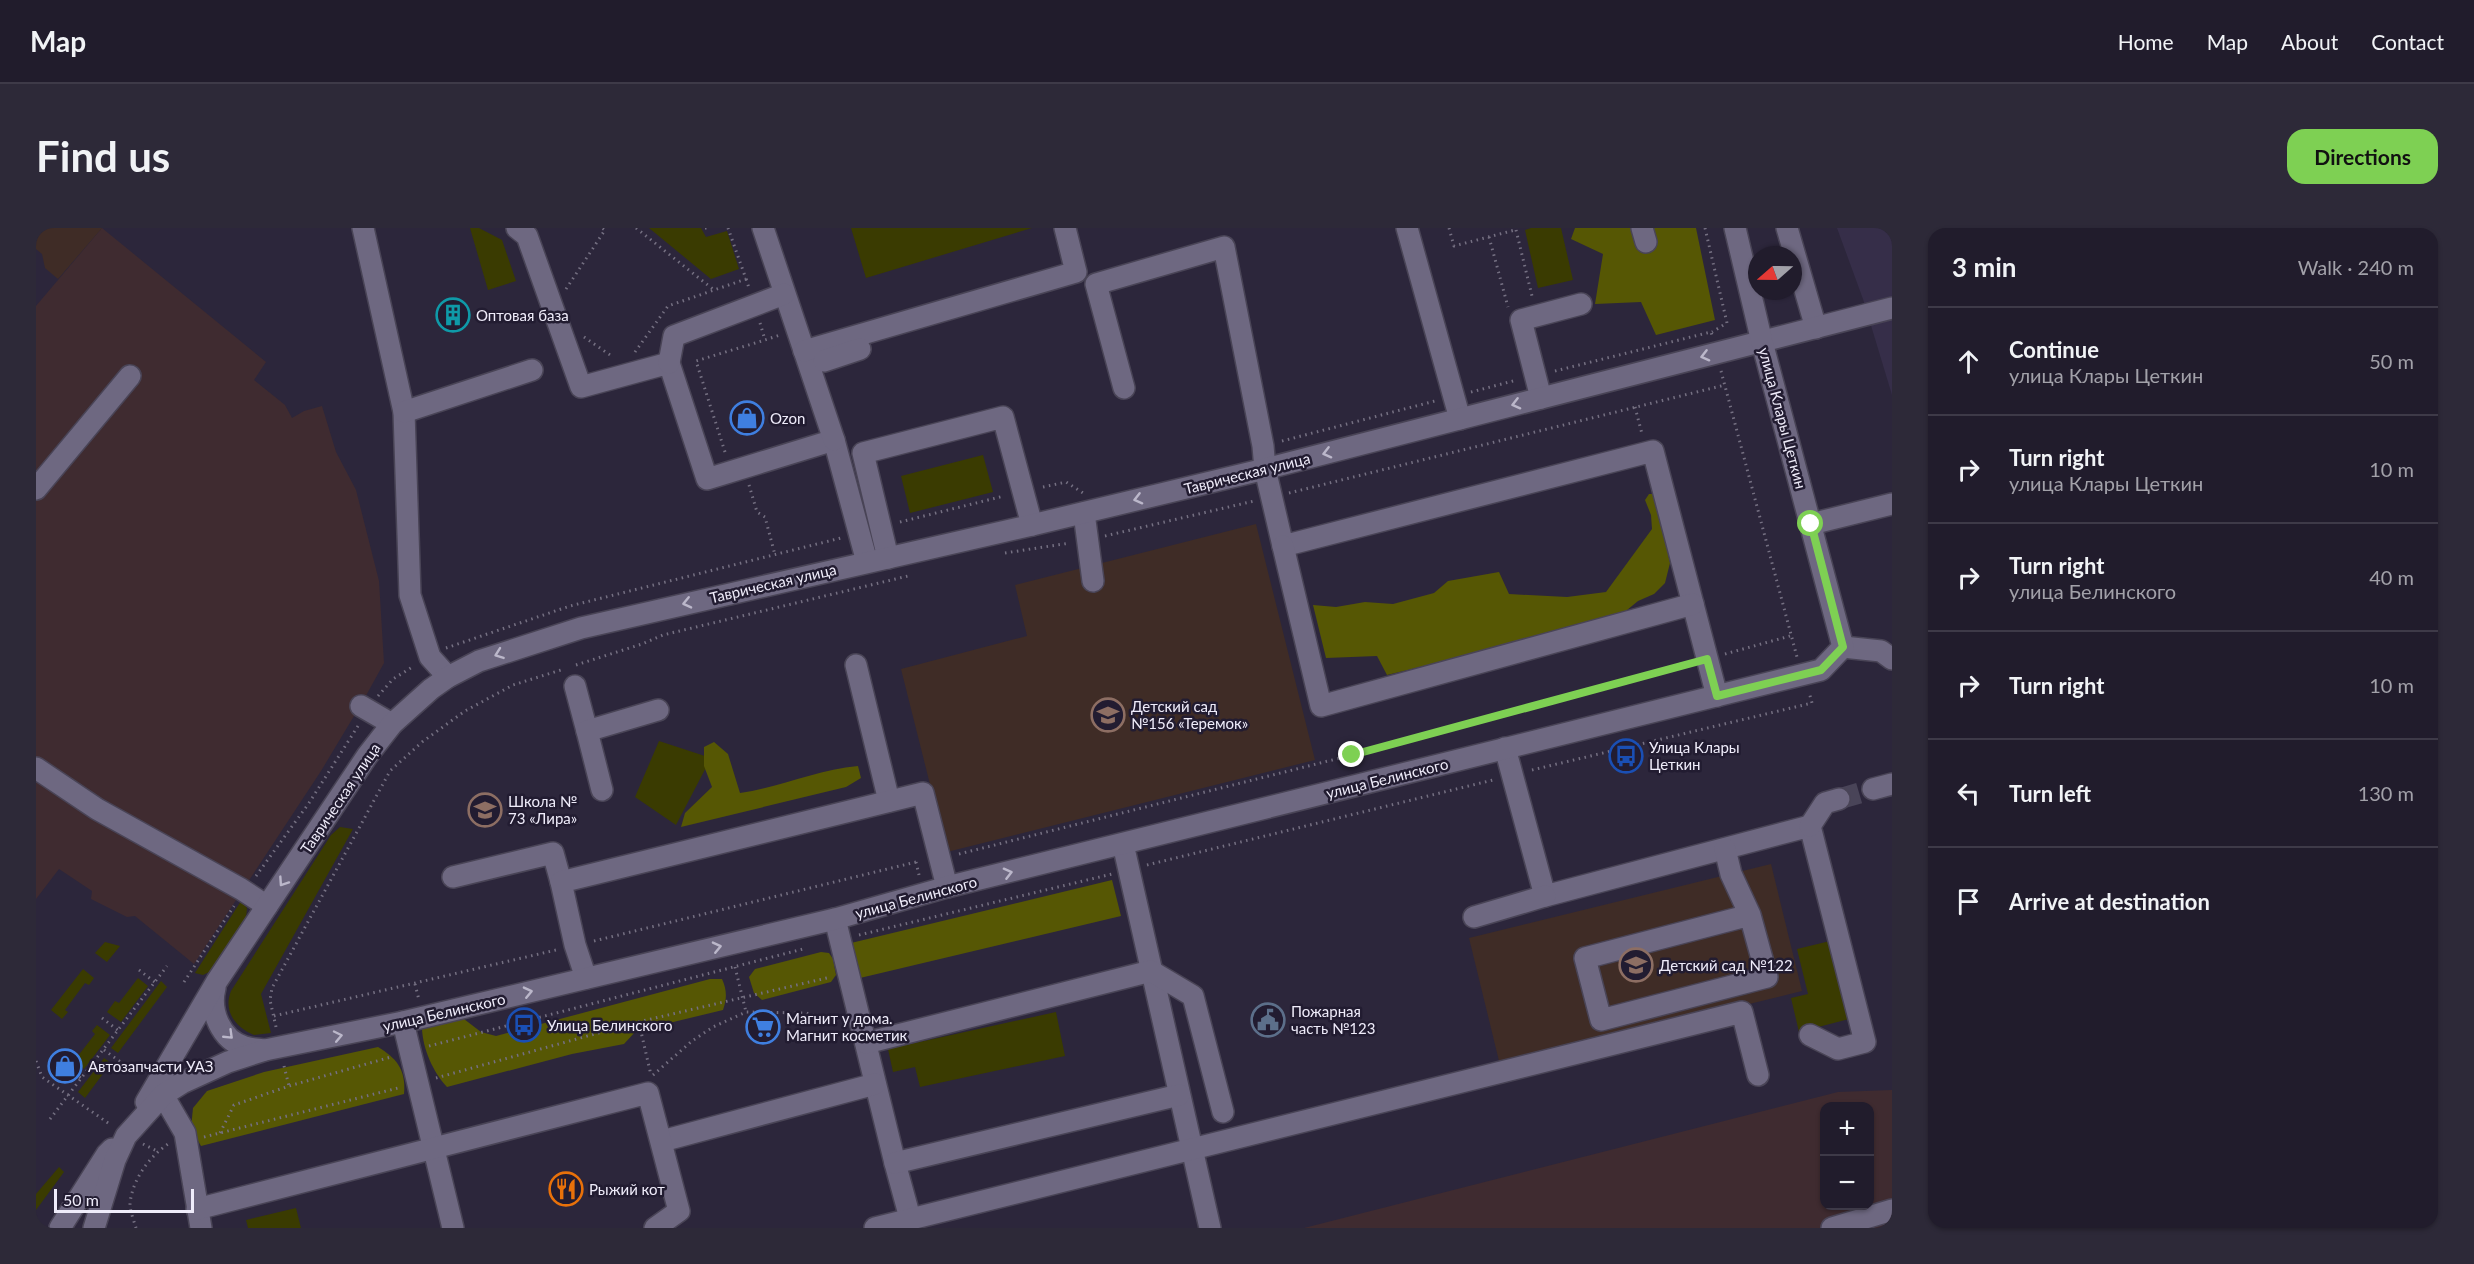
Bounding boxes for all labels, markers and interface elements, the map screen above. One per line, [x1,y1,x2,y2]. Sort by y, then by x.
text: Map [30,24,86,58]
text: Home [2118,29,2174,54]
text: Map [2207,29,2248,54]
text: About [2281,29,2338,54]
text: Contact [2371,29,2444,54]
button: Directions [2287,129,2438,184]
text: Find us [36,131,170,181]
north arrow [1748,246,1802,300]
text: 3 min [1952,251,2016,283]
text: Walk · 240 m [2298,255,2414,279]
building icon: Оптовая база [435,297,471,333]
place label: Оптовая база [476,306,569,324]
text: Continue [2009,336,2099,363]
street label: улица Клары Цеткин [1755,345,1811,491]
icon: ahead [1952,345,1985,378]
one-way arrow [1701,349,1711,362]
text: 50 m [2369,349,2414,373]
text: улица Клары Цеткин [2009,363,2203,387]
one-way arrow [1512,397,1522,410]
shop icon: Ozon [729,400,765,436]
place label: Ozon [770,409,805,427]
text: Turn right [2009,444,2104,471]
one-way arrow [1323,445,1333,458]
street label: Таврическая улица [1182,449,1312,497]
icon: right [1952,453,1985,486]
text: 10 m [2369,457,2414,481]
text: улица Клары Цеткин [2009,471,2203,495]
one-way arrow [1133,492,1143,505]
route start [1797,510,1823,536]
text: Turn right [2009,552,2104,579]
street label: Таврическая улица [708,560,838,606]
icon: right [1952,561,1985,594]
text: 40 m [2369,565,2414,589]
text: улица Белинского [2009,579,2176,603]
one-way arrow [682,596,692,609]
one-way arrow [494,647,505,660]
icon: right [1952,669,1985,702]
text: Turn right [2009,672,2104,699]
text: 10 m [2369,673,2414,697]
school or university icon: Детский сад №156 «Теремок» [1090,697,1126,733]
place label: Детский сад №156 «Теремок» [1131,697,1248,732]
bus stop icon: Улица Клары Цеткин [1608,738,1644,774]
place label: Улица Клары Цеткин [1649,738,1740,773]
street label: Таврическая улица [296,739,384,857]
route end [1338,741,1364,767]
street label: улица Белинского [1324,754,1450,802]
icon: left [1952,777,1985,810]
text: Turn left [2009,780,2091,807]
text: 130 m [2358,781,2414,805]
school or university icon: Школа № 73 «Лира» [467,792,503,828]
place label: Школа № 73 «Лира» [508,792,577,827]
one-way arrow [1003,867,1013,880]
street label: улица Белинского [853,872,979,922]
one-way arrow [279,875,290,886]
icon: arrive [1952,885,1985,918]
text: Arrive at destination [2009,888,2210,915]
one-way arrow [712,942,722,955]
school or university icon: Детский сад №122 [1618,947,1654,983]
place label: Детский сад №122 [1659,956,1793,974]
one-way arrow [522,987,532,1000]
street label: улица Белинского [381,989,507,1035]
public building icon: Пожарная часть №123 [1250,1002,1286,1038]
place label: Пожарная часть №123 [1291,1002,1375,1037]
bus stop icon: Улица Белинского [506,1007,542,1043]
supermarket icon: Магнит у дома. Магнит косметик [745,1009,781,1045]
place label: Магнит у дома. Магнит косметик [786,1009,908,1044]
place label: Улица Белинского [547,1016,673,1034]
one-way arrow [222,1028,233,1039]
one-way arrow [332,1030,342,1043]
shop icon: Автозапчасти УАЗ [47,1048,83,1084]
place label: Автозапчасти УАЗ [88,1057,213,1075]
map controls [1820,1102,1874,1210]
button: + [1820,1102,1874,1156]
button: − [1820,1156,1874,1210]
restaurant icon: Рыжий кот [548,1171,584,1207]
place label: Рыжий кот [589,1180,665,1198]
scale bar [54,1186,194,1214]
text: 50 m [63,1190,99,1209]

